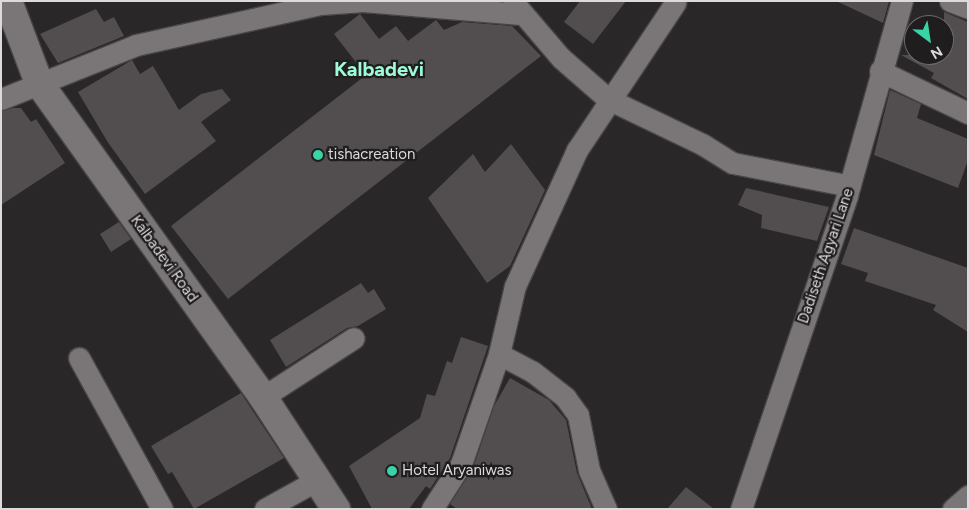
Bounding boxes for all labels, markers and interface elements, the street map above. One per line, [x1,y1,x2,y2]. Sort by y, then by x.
north arrow [904,15,954,65]
text: N [927,42,945,62]
district label: Kalbadevi [334,57,424,81]
place label: tishacreation [328,146,415,164]
marker: tishacreation [312,149,324,161]
street label: Dadiseth Agyari Lane [794,186,858,326]
street label: Kalbadevi Road [127,212,201,306]
place label: Hotel Aryaniwas [402,462,511,480]
marker: Hotel Aryaniwas [386,465,398,477]

